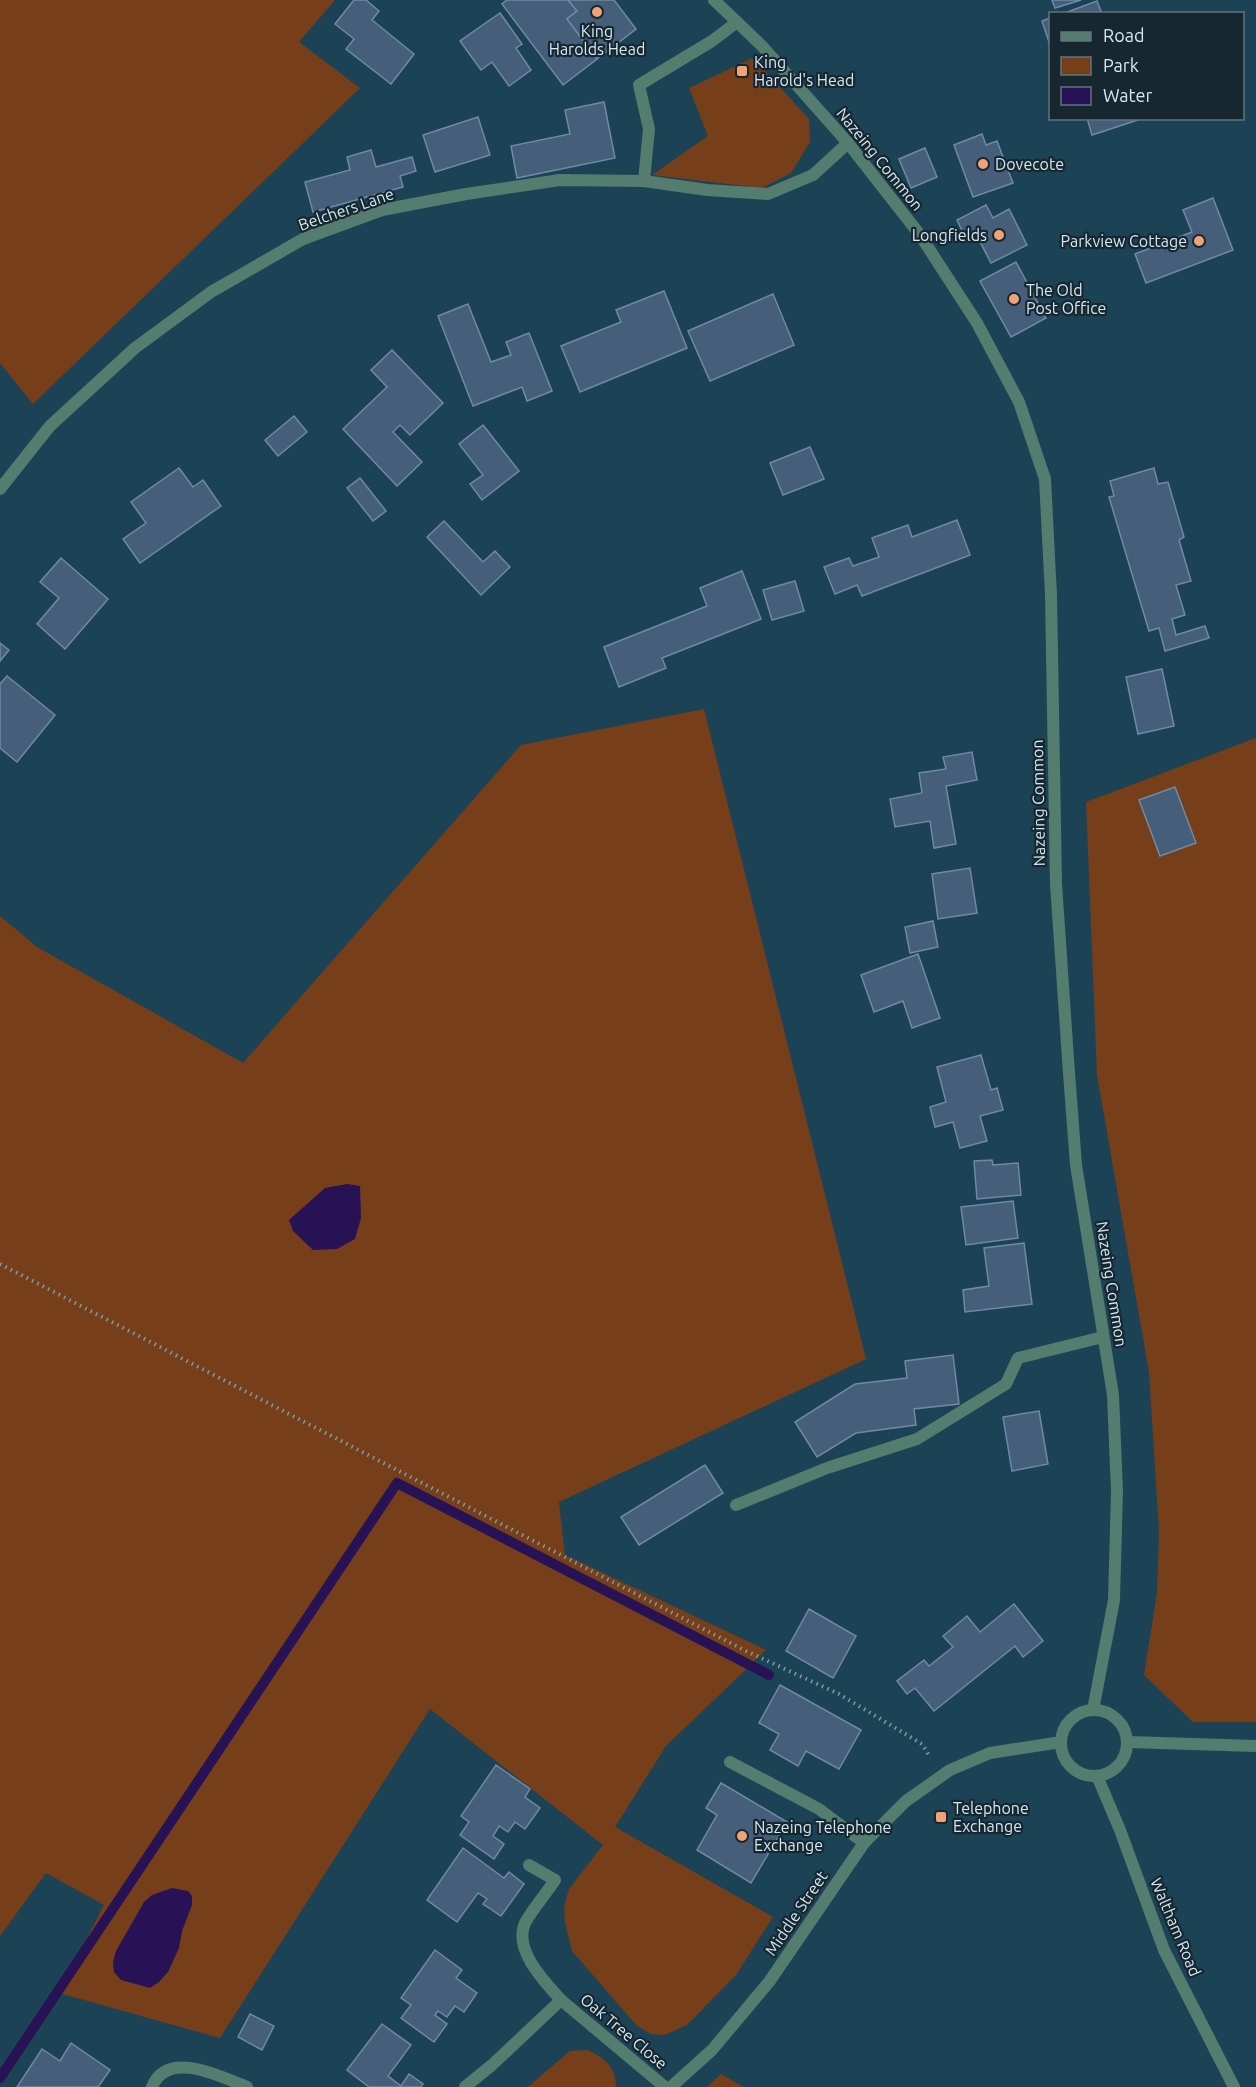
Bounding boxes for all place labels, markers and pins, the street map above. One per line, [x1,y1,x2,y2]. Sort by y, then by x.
marker: King Harolds Head [590,5,604,19]
place label: King Harolds Head [549,22,645,58]
place label: King Harold's Head [754,53,854,89]
marker: King Harold's Head [735,64,749,78]
place label: Dovecote [995,155,1064,173]
marker: Dovecote [976,157,990,171]
place label: Longfields [912,226,987,244]
marker: Longfields [992,228,1006,242]
place label: Parkview Cottage [1061,232,1187,250]
marker: Parkview Cottage [1192,234,1206,248]
place label: The Old Post Office [1026,281,1106,317]
marker: The Old Post Office [1007,292,1021,306]
place label: Telephone Exchange [953,1799,1029,1835]
marker: Telephone Exchange [934,1810,948,1824]
place label: Nazeing Telephone Exchange [754,1818,891,1854]
marker: Nazeing Telephone Exchange [735,1829,749,1843]

